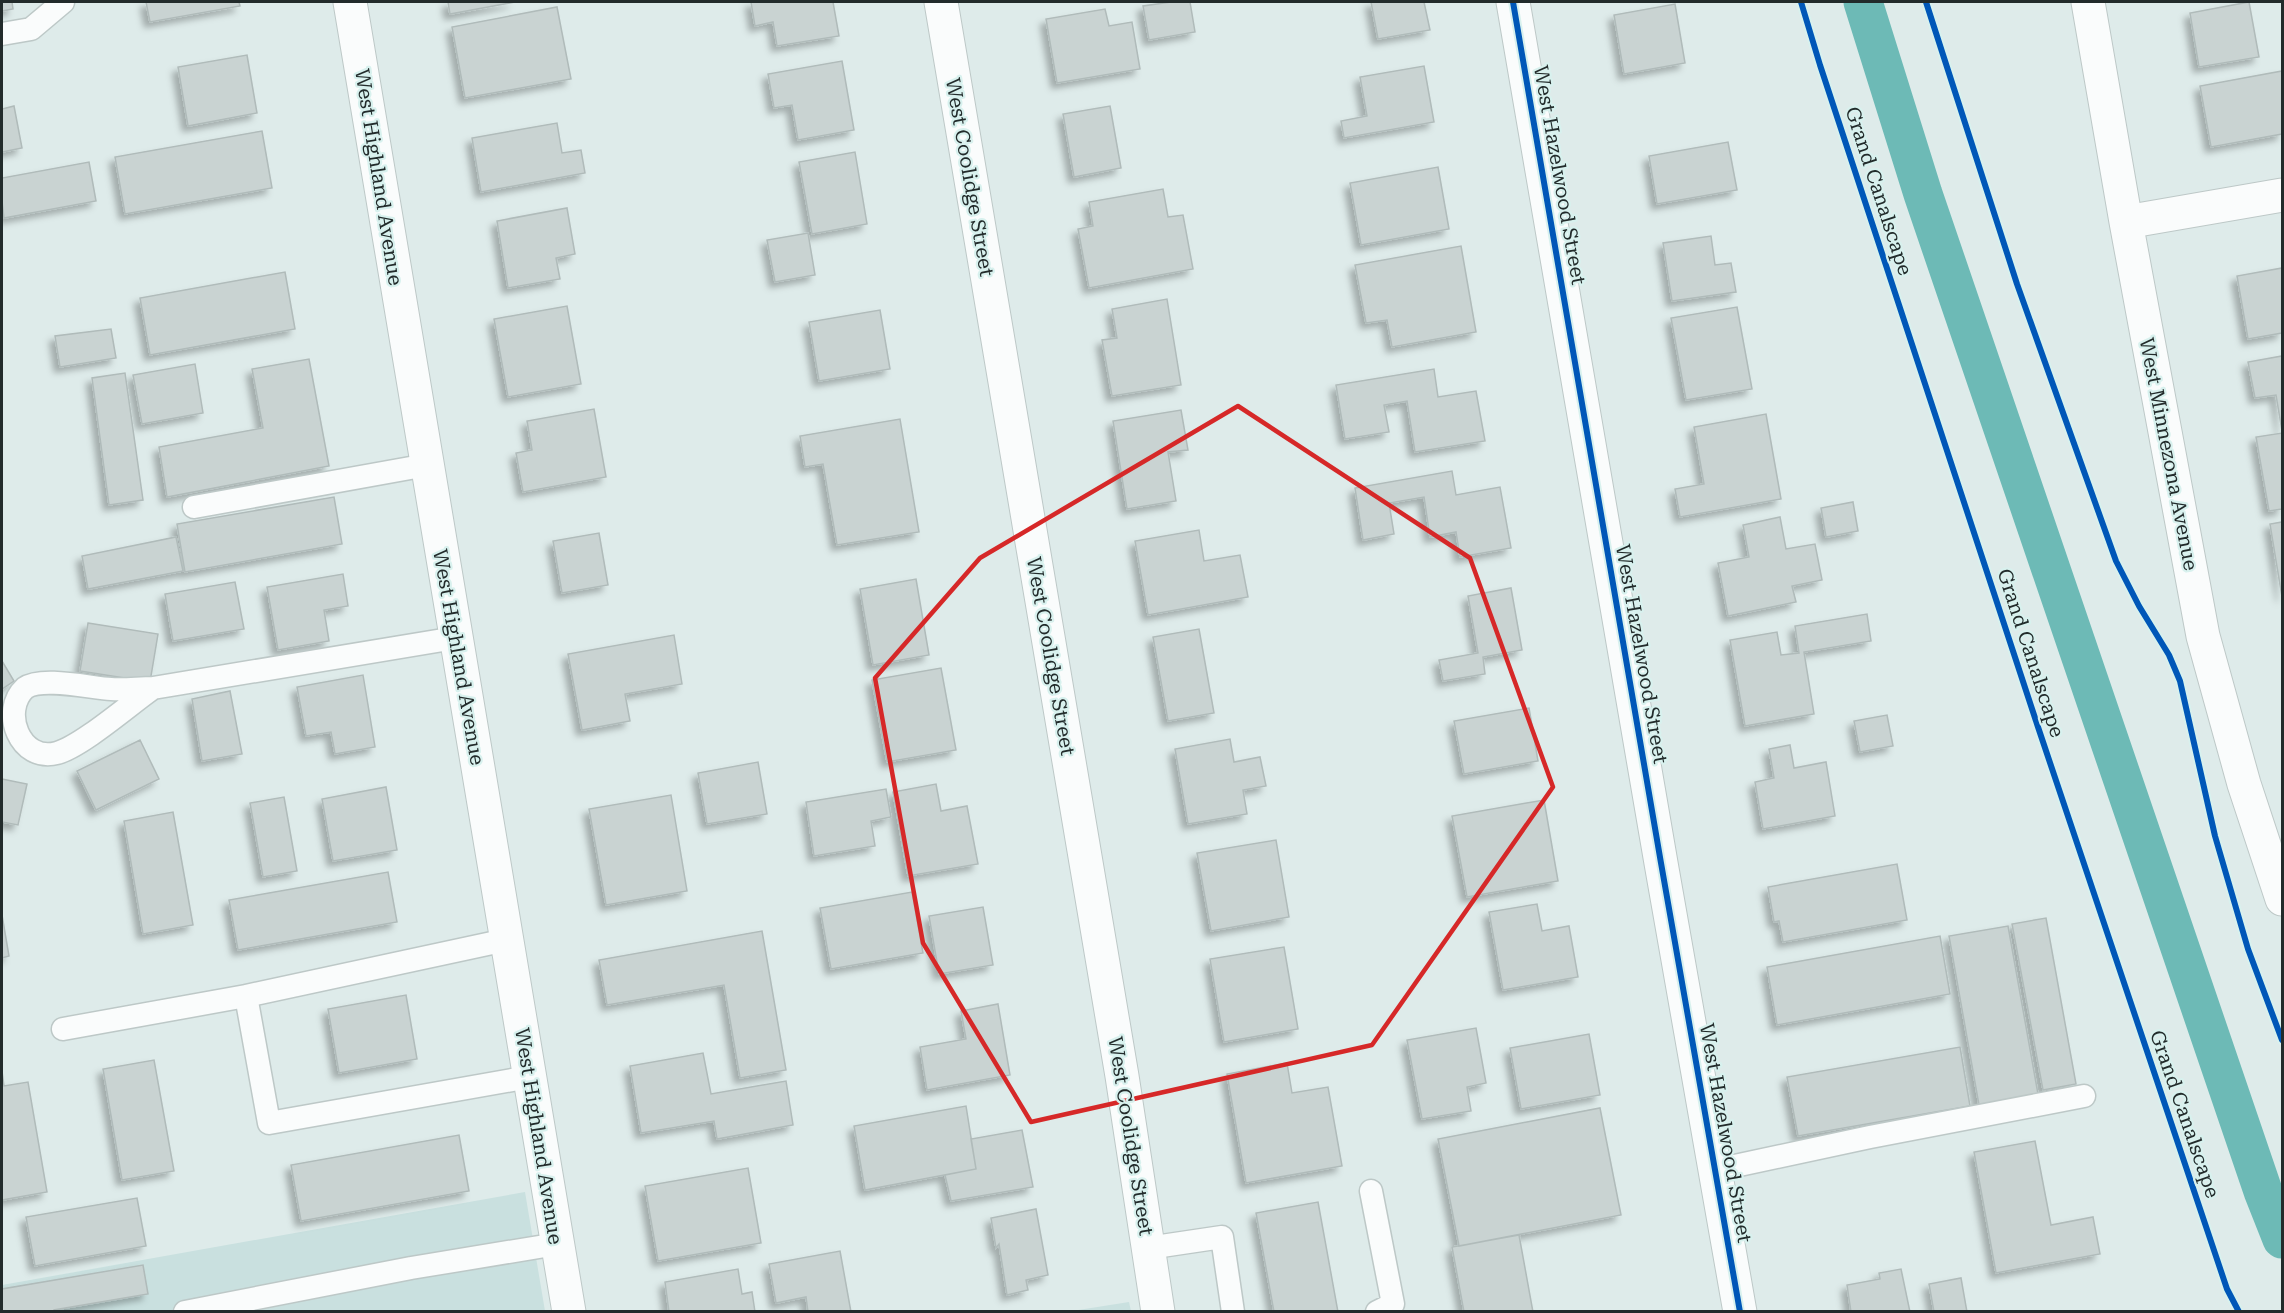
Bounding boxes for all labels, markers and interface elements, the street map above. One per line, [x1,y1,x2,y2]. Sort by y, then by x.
street label: West Hazelwood Street [1529,64,1591,287]
street label: West Highland Avenue [350,67,408,287]
street label: West Coolidge Street [941,76,999,279]
street label: Grand Canalscape [1840,104,1918,278]
street label: West Minnezona Avenue [2135,336,2203,573]
street label: West Hazelwood Street [1611,543,1673,766]
street label: West Highland Avenue [428,547,490,767]
street label: West Coolidge Street [1022,555,1080,758]
street label: Grand Canalscape [1992,566,2070,740]
street label: West Hazelwood Street [1695,1022,1757,1245]
street label: West Highland Avenue [510,1026,568,1246]
street label: Grand Canalscape [2145,1027,2225,1201]
street label: West Coolidge Street [1103,1035,1159,1238]

